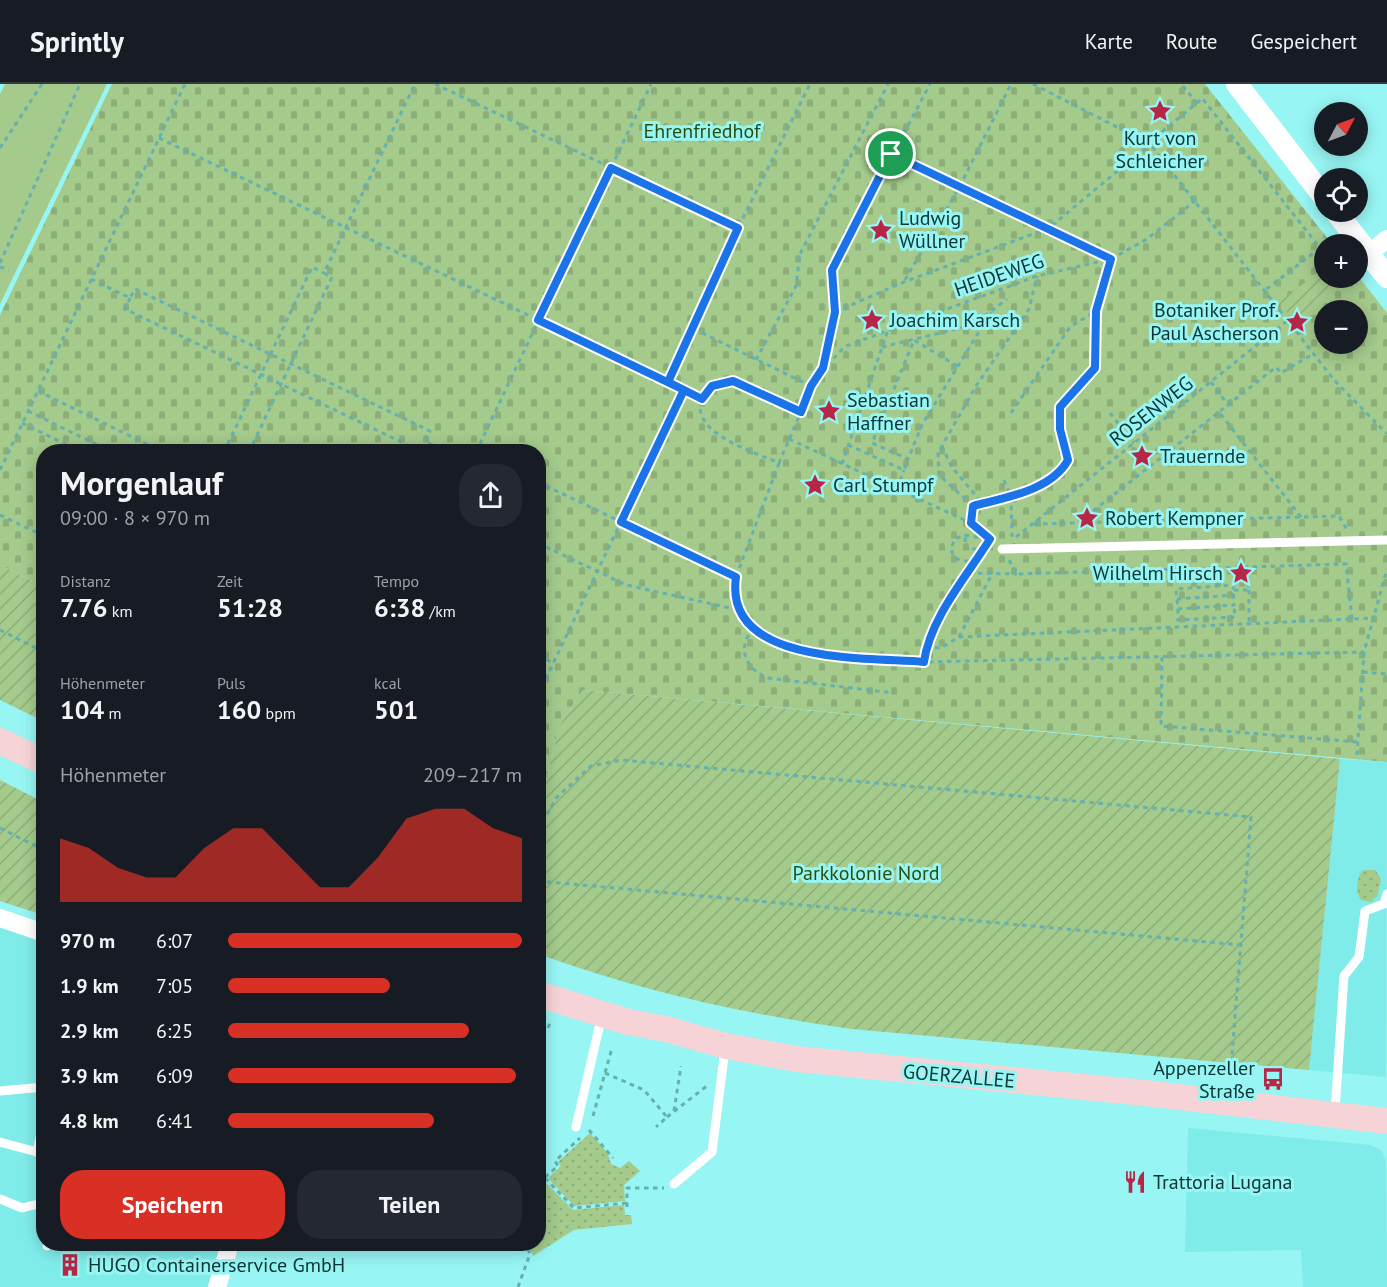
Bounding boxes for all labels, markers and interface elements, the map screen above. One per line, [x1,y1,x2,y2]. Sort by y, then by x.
text: Sprintly [30,23,124,60]
text: Karte [1085,28,1133,55]
text: Route [1166,28,1217,55]
text: Gespeichert [1250,28,1357,55]
place icon: Kurt von Schleicher [1147,98,1173,124]
north arrow [1314,102,1368,156]
map controls [1314,102,1368,354]
park label: Ehrenfriedhof [644,118,762,144]
place label: Kurt von Schleicher [1116,125,1205,174]
pin [865,128,916,179]
icon: arrive [874,137,907,170]
button: locate [1314,168,1368,222]
place label: Ludwig Wüllner [899,205,966,254]
place icon: Ludwig Wüllner [868,217,894,243]
button: + [1314,234,1368,288]
street label: HEIDEWEG [951,248,1047,302]
place label: Botaniker Prof. Paul Ascherson [1150,297,1279,346]
button: − [1314,300,1368,354]
place icon: Joachim Karsch [859,307,885,333]
place label: Joachim Karsch [889,307,1020,333]
place icon: Botaniker Prof. Paul Ascherson [1284,309,1310,335]
street label: ROSENWEG [1104,370,1198,452]
place label: Sebastian Haffner [847,387,930,436]
place icon: Sebastian Haffner [816,398,842,424]
place icon: Trauernde [1129,443,1155,469]
place label: Trauernde [1160,443,1245,469]
text: Morgenlauf [60,461,223,504]
button: share [459,464,522,527]
place icon: Carl Stumpf [802,472,828,498]
place label: Carl Stumpf [833,472,935,498]
text: 09:00 · 8 × 970 m [60,505,210,531]
place icon: Robert Kempner [1074,505,1100,531]
place label: Robert Kempner [1105,505,1244,531]
place label: Wilhelm Hirsch [1093,560,1223,586]
place icon: Wilhelm Hirsch [1228,560,1254,586]
text: Distanz [60,571,111,591]
text: Zeit [217,571,243,591]
text: Tempo [374,571,419,591]
text: 7.76 [60,591,108,624]
text: 51:28 [217,591,283,624]
text: 6:38 [374,591,425,624]
text: km [108,601,132,621]
text: /km [425,601,456,621]
text: Höhenmeter [60,673,145,693]
text: Puls [217,673,245,693]
text: kcal [374,673,401,693]
text: 104 [60,693,104,726]
text: 160 [217,693,261,726]
text: 501 [374,693,418,726]
text: m [104,703,122,723]
text: bpm [261,703,296,723]
text: Höhenmeter [60,762,166,788]
text: 209–217 m [423,762,522,788]
park label: Parkkolonie Nord [793,860,939,886]
text: 970 m [60,928,115,954]
text: 6:07 [156,928,193,954]
text: 1.9 km [60,973,119,999]
text: 7:05 [156,973,193,999]
text: 2.9 km [60,1018,119,1044]
text: 6:25 [156,1018,193,1044]
place label: Appenzeller Straße [1153,1055,1255,1104]
street label: GOERZALLEE [902,1058,1016,1094]
text: 3.9 km [60,1063,119,1089]
text: 6:09 [156,1063,193,1089]
bus stop icon: Appenzeller Straße [1260,1066,1286,1092]
text: 4.8 km [60,1108,119,1134]
text: 6:41 [156,1108,193,1134]
restaurant icon: Trattoria Lugana [1122,1169,1148,1195]
place label: Trattoria Lugana [1153,1169,1292,1195]
button: Speichern [60,1170,285,1239]
button: Teilen [297,1170,522,1239]
building icon: HUGO Containerservice GmbH [57,1252,83,1278]
place label: HUGO Containerservice GmbH [88,1252,345,1278]

